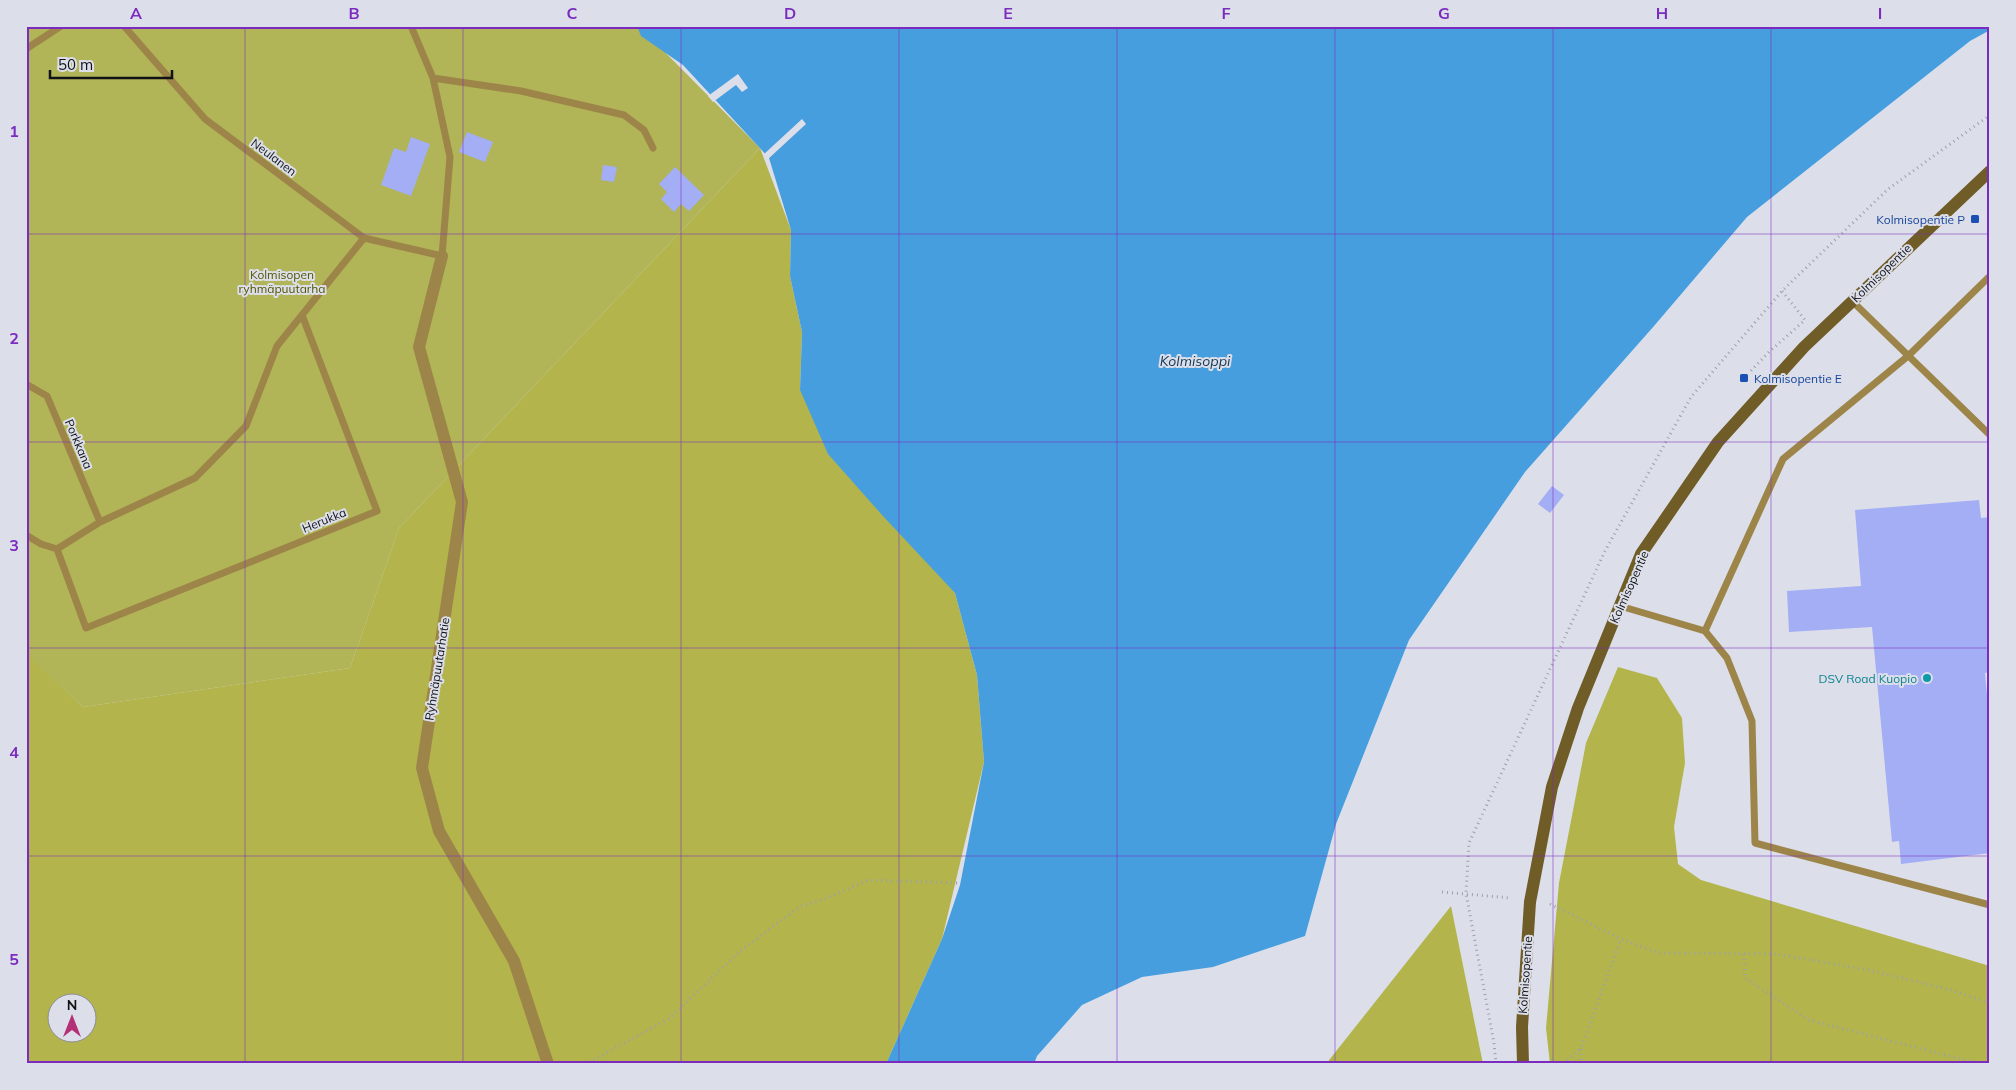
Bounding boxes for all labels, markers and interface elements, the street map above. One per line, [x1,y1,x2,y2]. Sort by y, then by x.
text: A [130,3,142,23]
text: B [348,3,360,23]
text: C [567,3,578,23]
text: D [784,3,796,23]
text: E [1003,3,1013,23]
text: F [1221,3,1231,23]
text: G [1438,3,1450,23]
text: H [1656,3,1668,23]
text: I [1878,3,1882,23]
scale bar [50,48,172,80]
text: 50 m [58,55,93,74]
text: 1 [9,121,19,141]
street label: Neulanen [248,135,300,179]
place label: Kolmisopentie P [1876,212,1965,227]
marker: Kolmisopentie P [1969,213,1981,225]
street label: Kolmisopentie [1848,241,1914,305]
park label: Kolmisopen ryhmäpuutarha [239,267,325,296]
text: 2 [9,328,19,348]
water label: Kolmisoppi [1160,352,1231,370]
place label: Kolmisopentie E [1754,371,1842,386]
marker: Kolmisopentie E [1738,372,1750,384]
street label: Porkkana [62,417,96,471]
street label: Herukka [300,504,348,536]
text: 3 [9,535,19,555]
street label: Kolmisopentie [1606,548,1652,626]
street label: Ryhmäpuutarhatie [421,616,453,722]
place label: DSV Road Kuopio [1818,671,1917,686]
marker: DSV Road Kuopio [1921,672,1933,684]
text: 4 [9,742,19,762]
street label: Kolmisopentie [1515,936,1535,1014]
text: 5 [9,949,19,969]
north arrow [48,992,98,1042]
text: N [67,996,77,1014]

